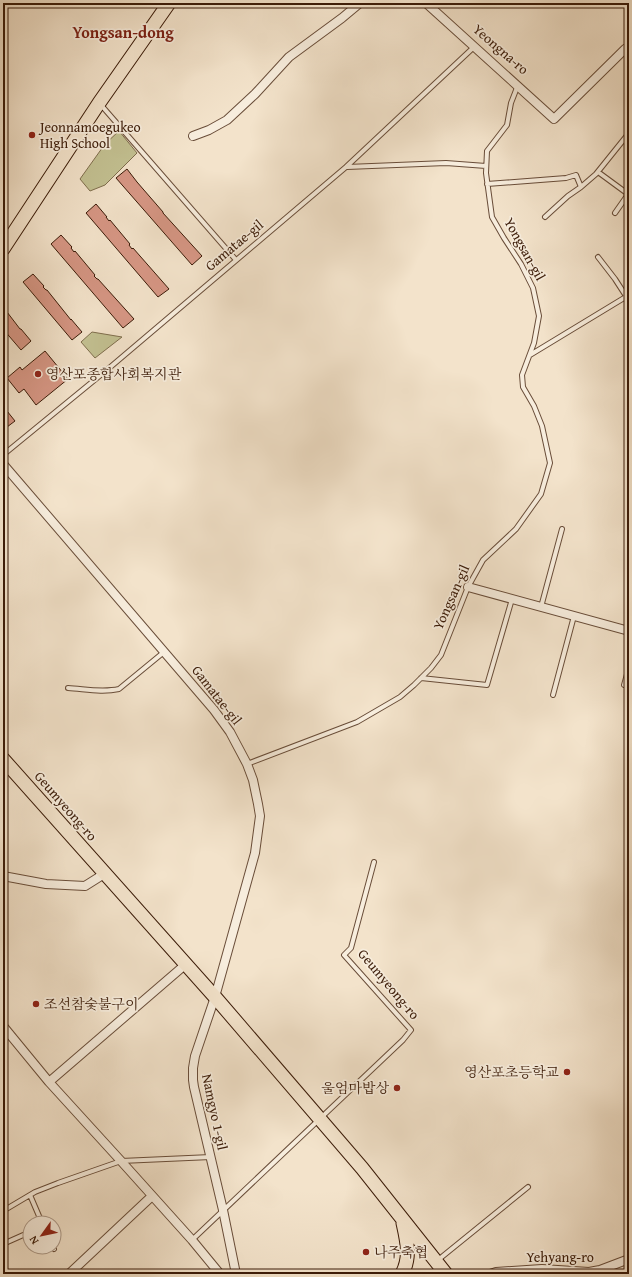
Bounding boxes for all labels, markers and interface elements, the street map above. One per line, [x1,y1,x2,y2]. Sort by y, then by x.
street label: Yeongna-ro [469,19,533,79]
district label: Yongsan-dong [72,20,174,44]
place label: Jeonnamoegukeo High School [38,117,141,153]
marker: Jeonnamoegukeo High School [27,130,37,140]
street label: Yongsan-gil [499,214,551,284]
street label: Gamatae-gil [200,215,268,275]
place label: 영산포종합사회복지관 [46,364,182,384]
marker: 영산포종합사회복지관 [33,369,43,379]
street label: Yongsan-gil [428,561,474,633]
street label: Gamatae-gil [187,661,247,729]
street label: Geumyeong-ro [30,767,102,845]
street label: Geumyeong-ro [354,944,424,1024]
place label: 조선참숯불구이 [44,994,139,1014]
marker: 조선참숯불구이 [31,999,41,1009]
place label: 영산포초등학교 [464,1062,559,1082]
marker: 영산포초등학교 [562,1067,572,1077]
street label: Namgyo 1-gil [197,1072,233,1152]
place label: 울엄마밥상 [321,1078,389,1098]
marker: 울엄마밥상 [392,1083,402,1093]
north arrow [22,1215,62,1255]
text: N [25,1232,42,1248]
place label: 나주축협 [374,1242,428,1262]
marker: 나주축협 [361,1247,371,1257]
street label: Yehyang-ro [526,1247,594,1267]

